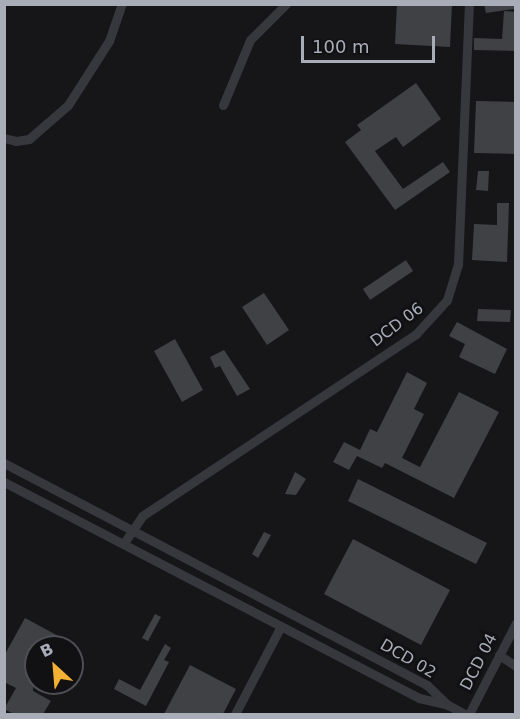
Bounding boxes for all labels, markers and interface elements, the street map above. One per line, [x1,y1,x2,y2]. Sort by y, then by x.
scale bar [304,24,438,62]
text: 100 m [312,36,370,57]
street label: DCD 06 [367,299,427,351]
street label: DCD 04 [457,630,501,694]
north arrow [24,635,84,695]
street label: DCD 02 [377,635,439,683]
text: B [37,639,56,661]

